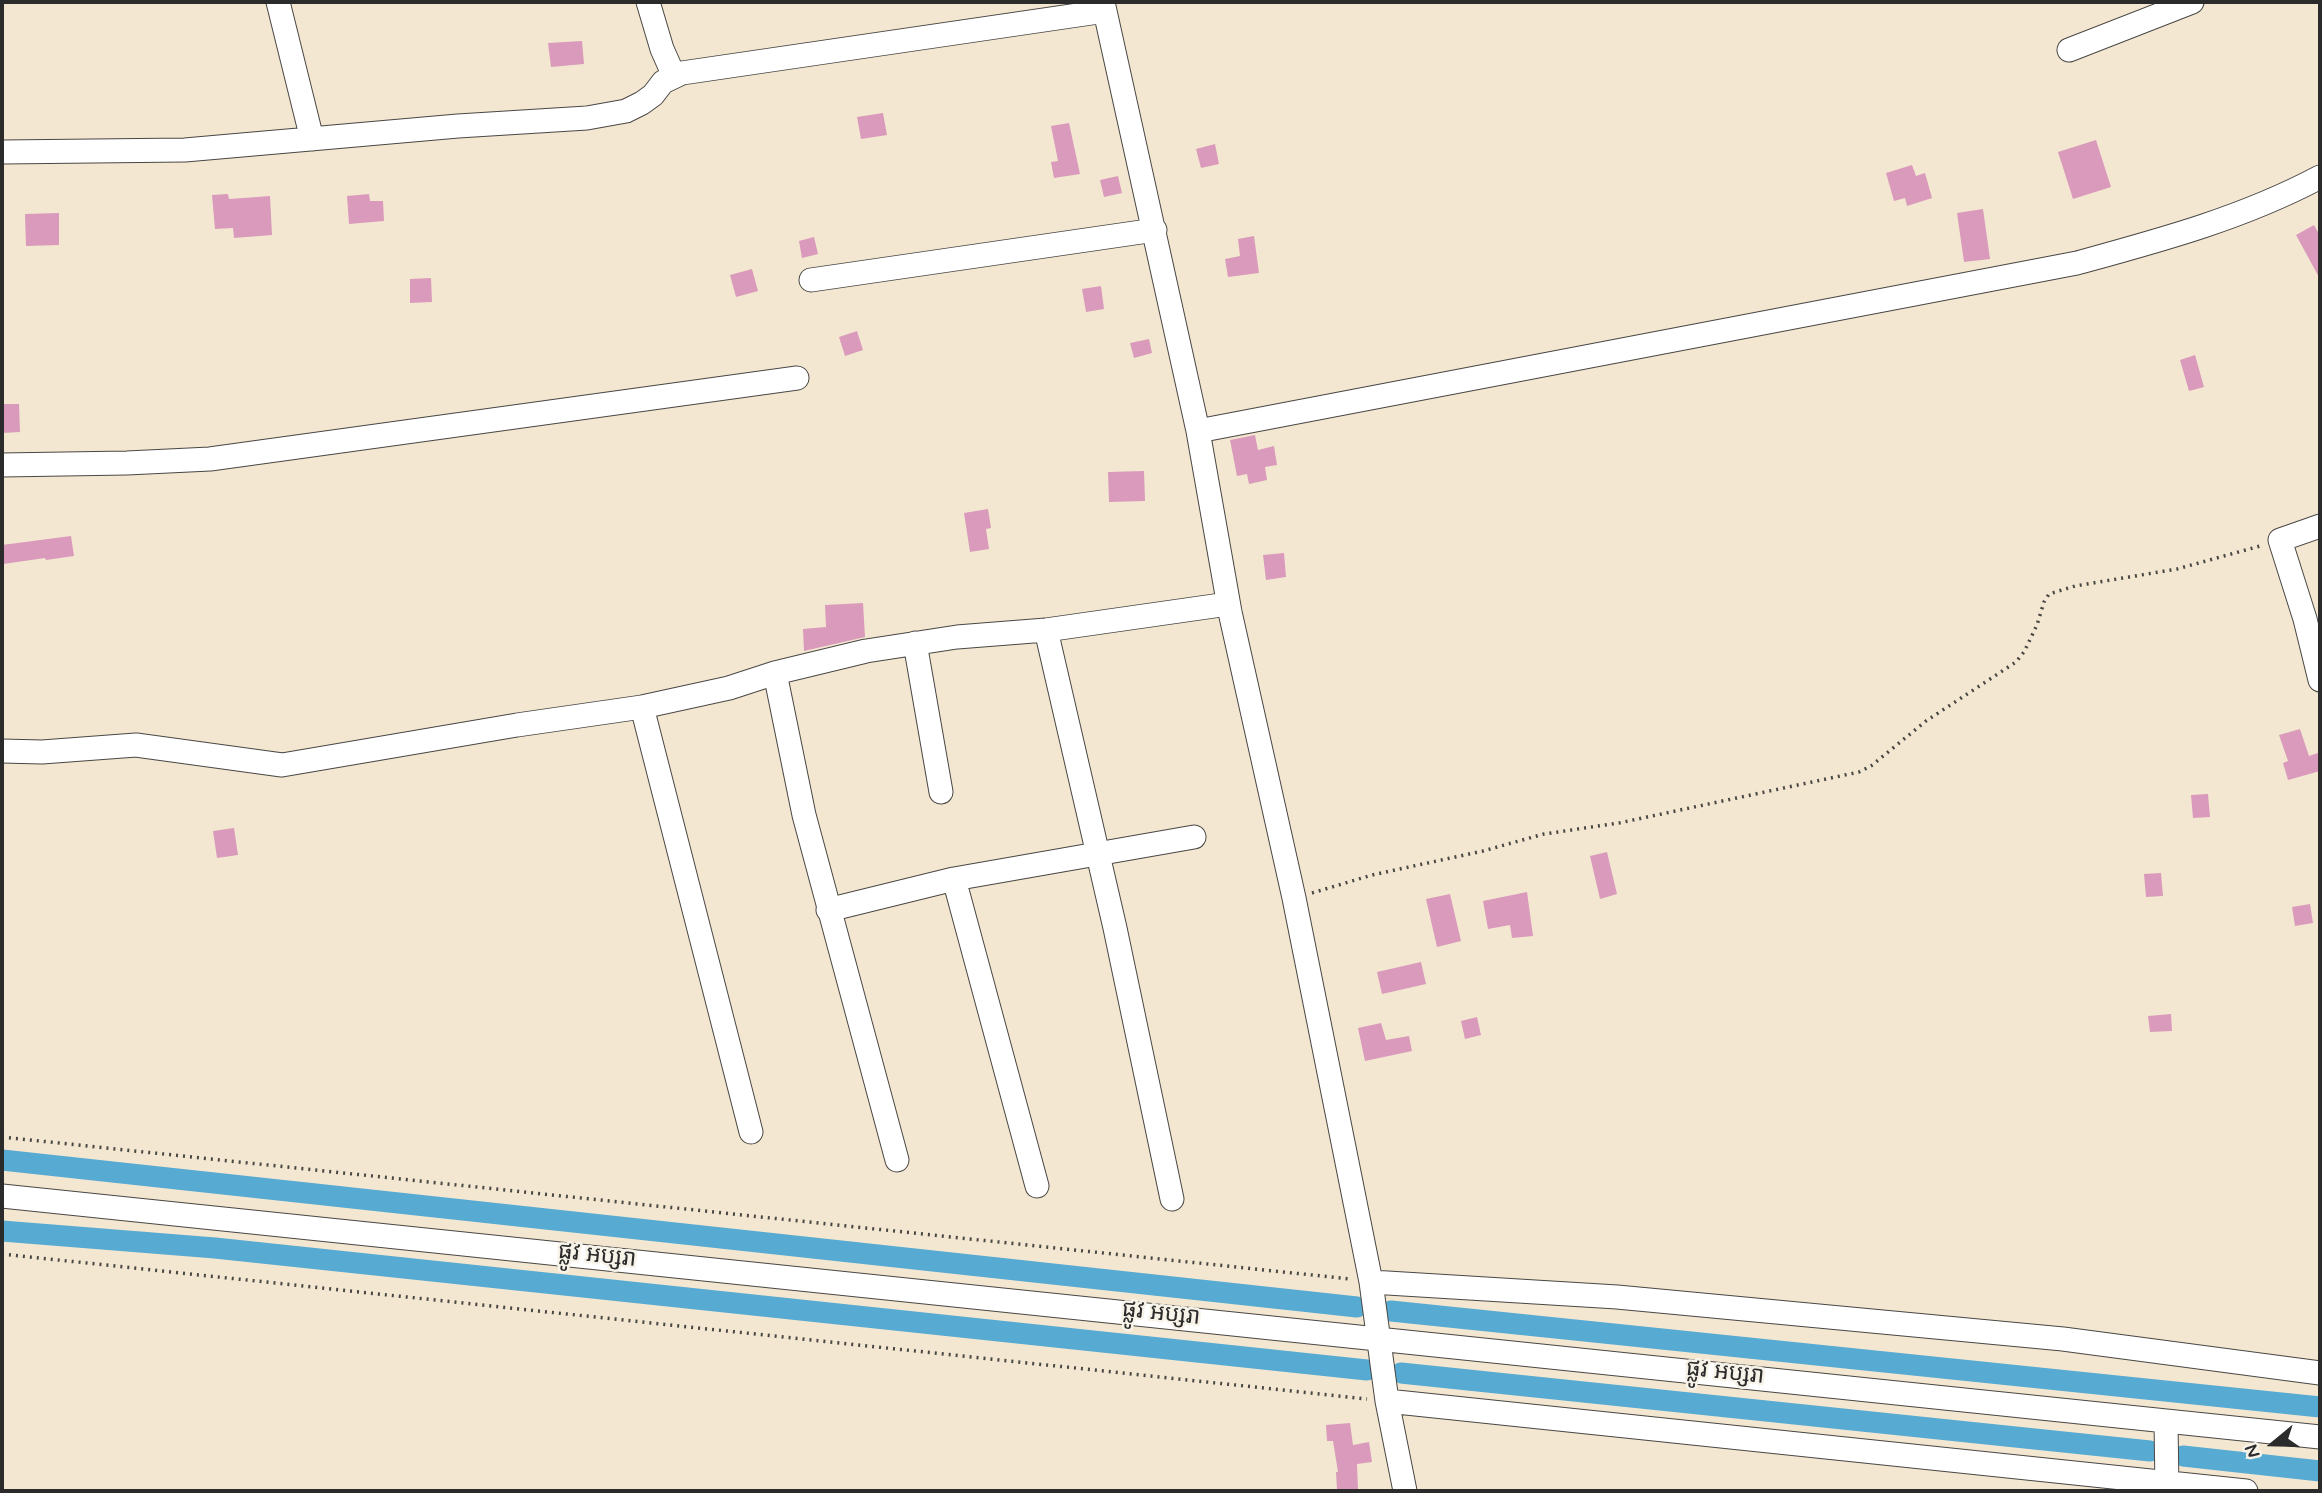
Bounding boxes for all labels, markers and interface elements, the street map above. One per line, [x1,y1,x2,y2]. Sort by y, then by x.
street label: ផ្លូវ អប្សរា [556,1239,638,1275]
street label: ផ្លូវ អប្សរា [1120,1297,1202,1333]
street label: ផ្លូវ អប្សរា [1684,1356,1766,1392]
north arrow [2238,1409,2308,1479]
text: N [2239,1441,2267,1461]

